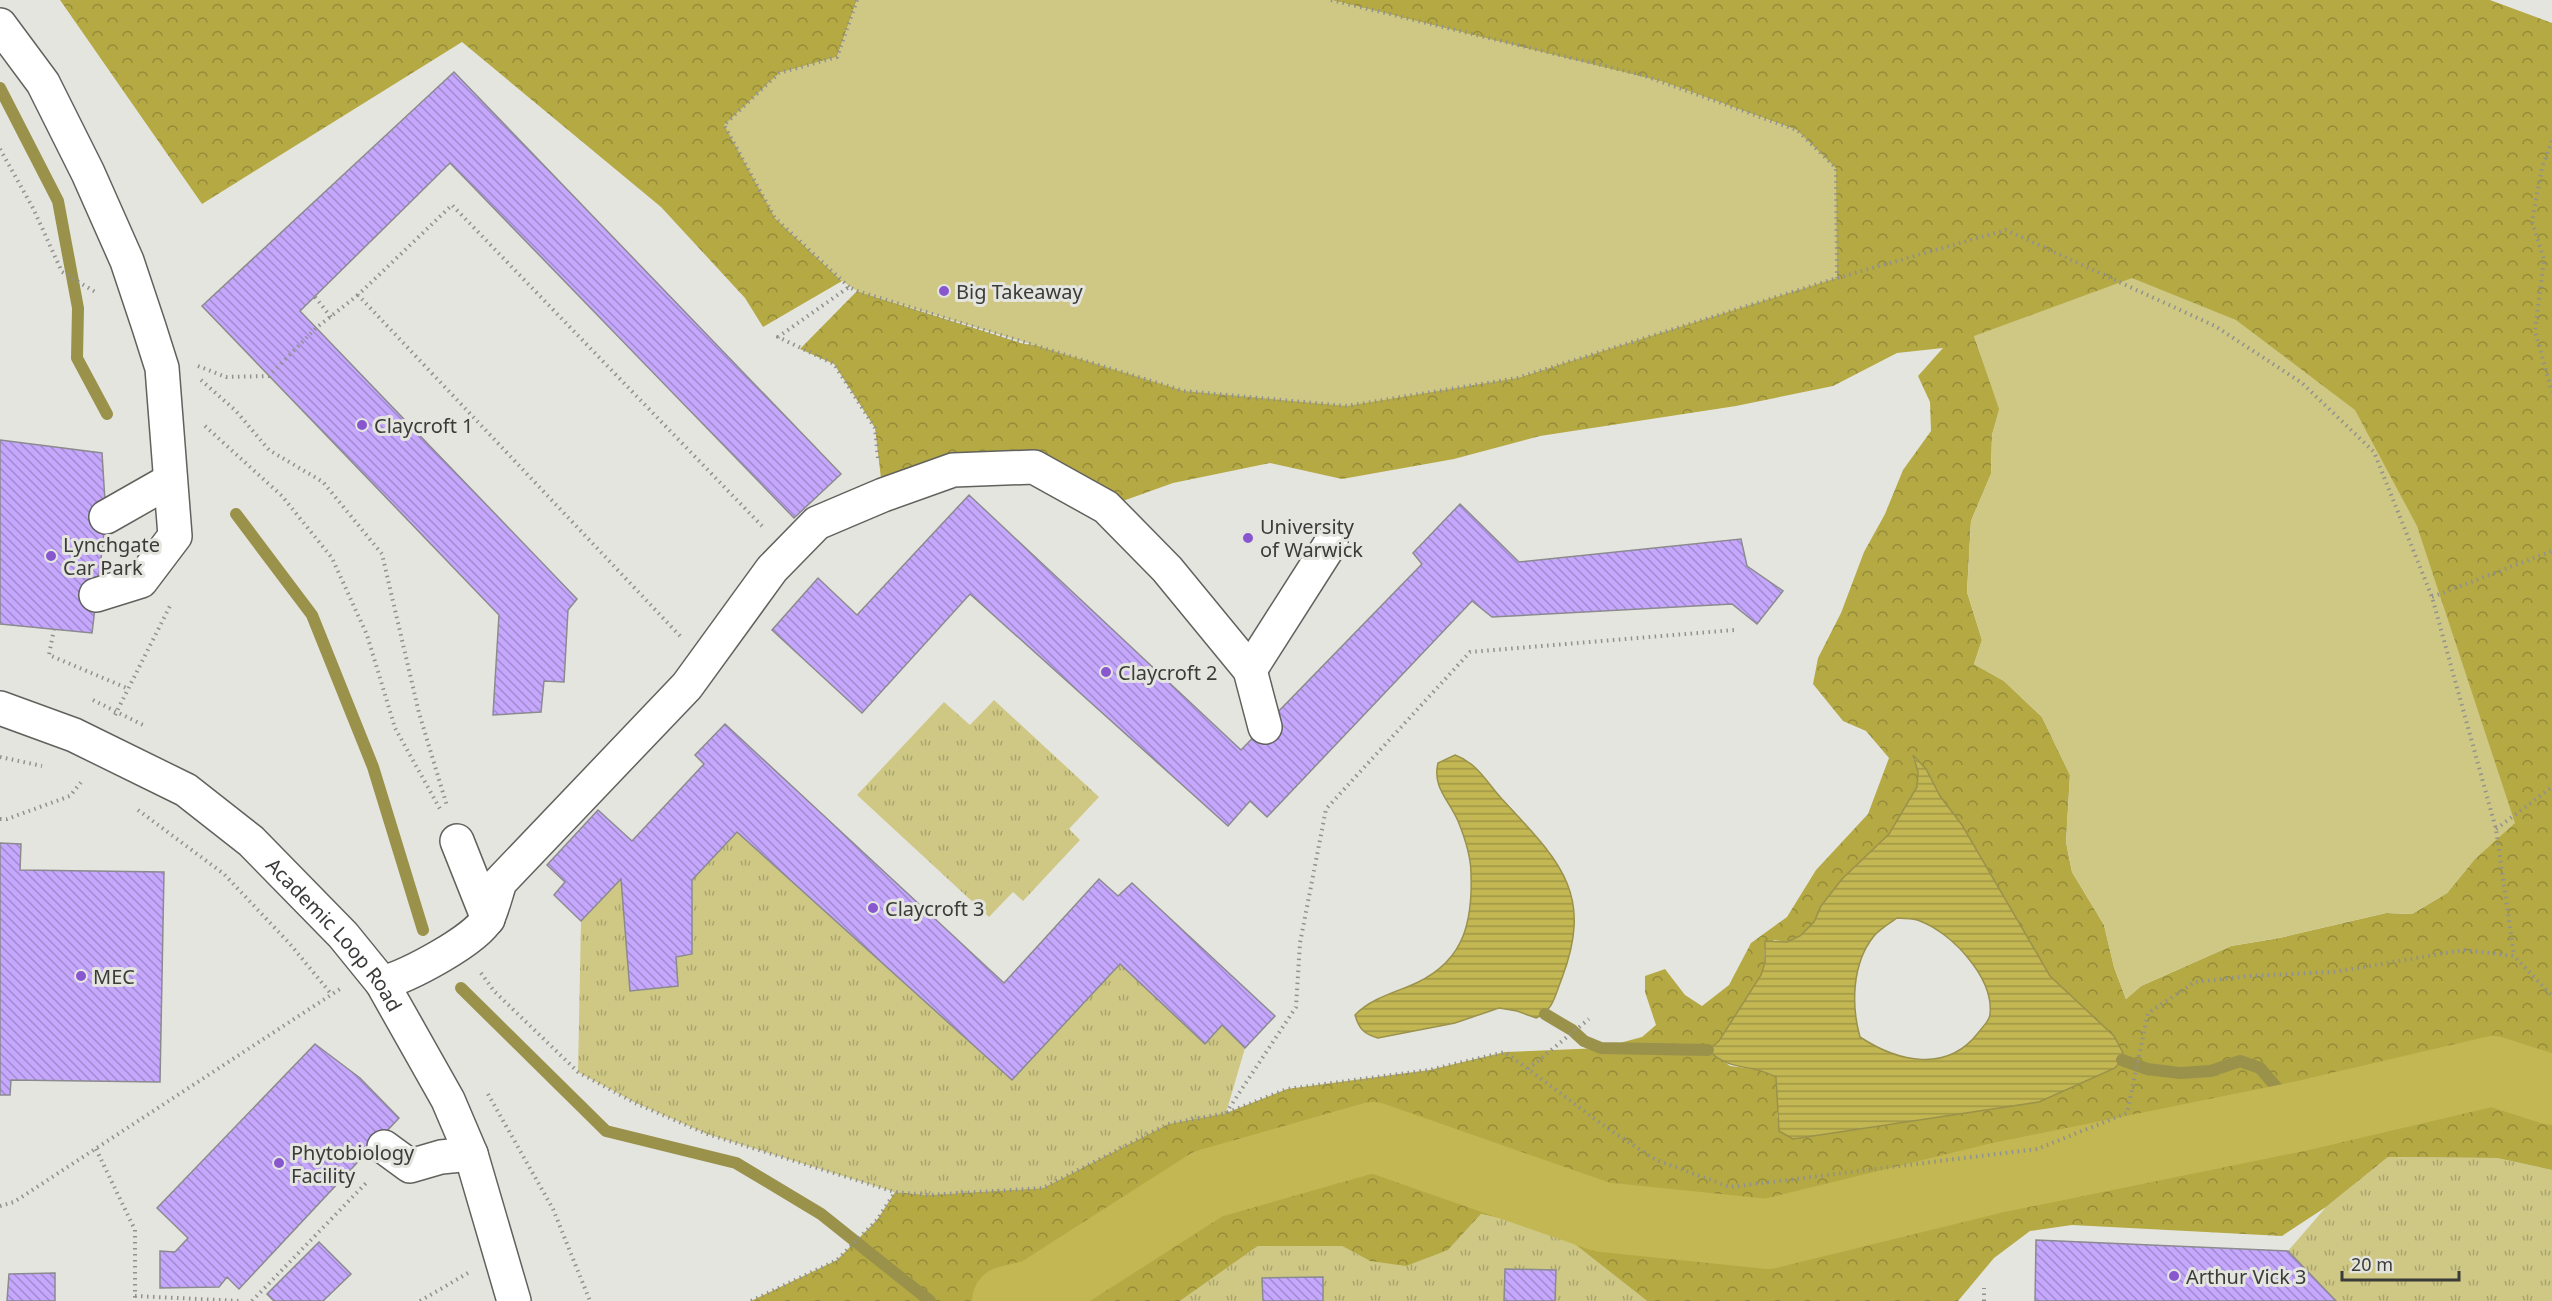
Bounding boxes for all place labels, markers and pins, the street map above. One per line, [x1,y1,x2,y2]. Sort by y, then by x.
place label: Big Takeaway [956,278,1084,305]
marker: Big Takeaway [937,284,951,298]
place label: Claycroft 1 [374,412,474,439]
marker: Claycroft 1 [355,418,369,432]
place label: University of Warwick [1260,513,1363,563]
place label: Lynchgate Car Park [63,531,160,581]
marker: University of Warwick [1241,531,1255,545]
marker: Lynchgate Car Park [44,549,58,563]
place label: Claycroft 2 [1118,659,1218,686]
marker: Claycroft 2 [1099,665,1113,679]
place label: Claycroft 3 [885,895,985,922]
marker: Claycroft 3 [866,901,880,915]
place label: MEC [93,963,135,990]
marker: MEC [74,969,88,983]
place label: Phytobiology Facility [291,1139,415,1189]
marker: Phytobiology Facility [272,1156,286,1170]
place label: Arthur Vick 3 [2186,1263,2307,1290]
marker: Arthur Vick 3 [2167,1269,2181,1283]

